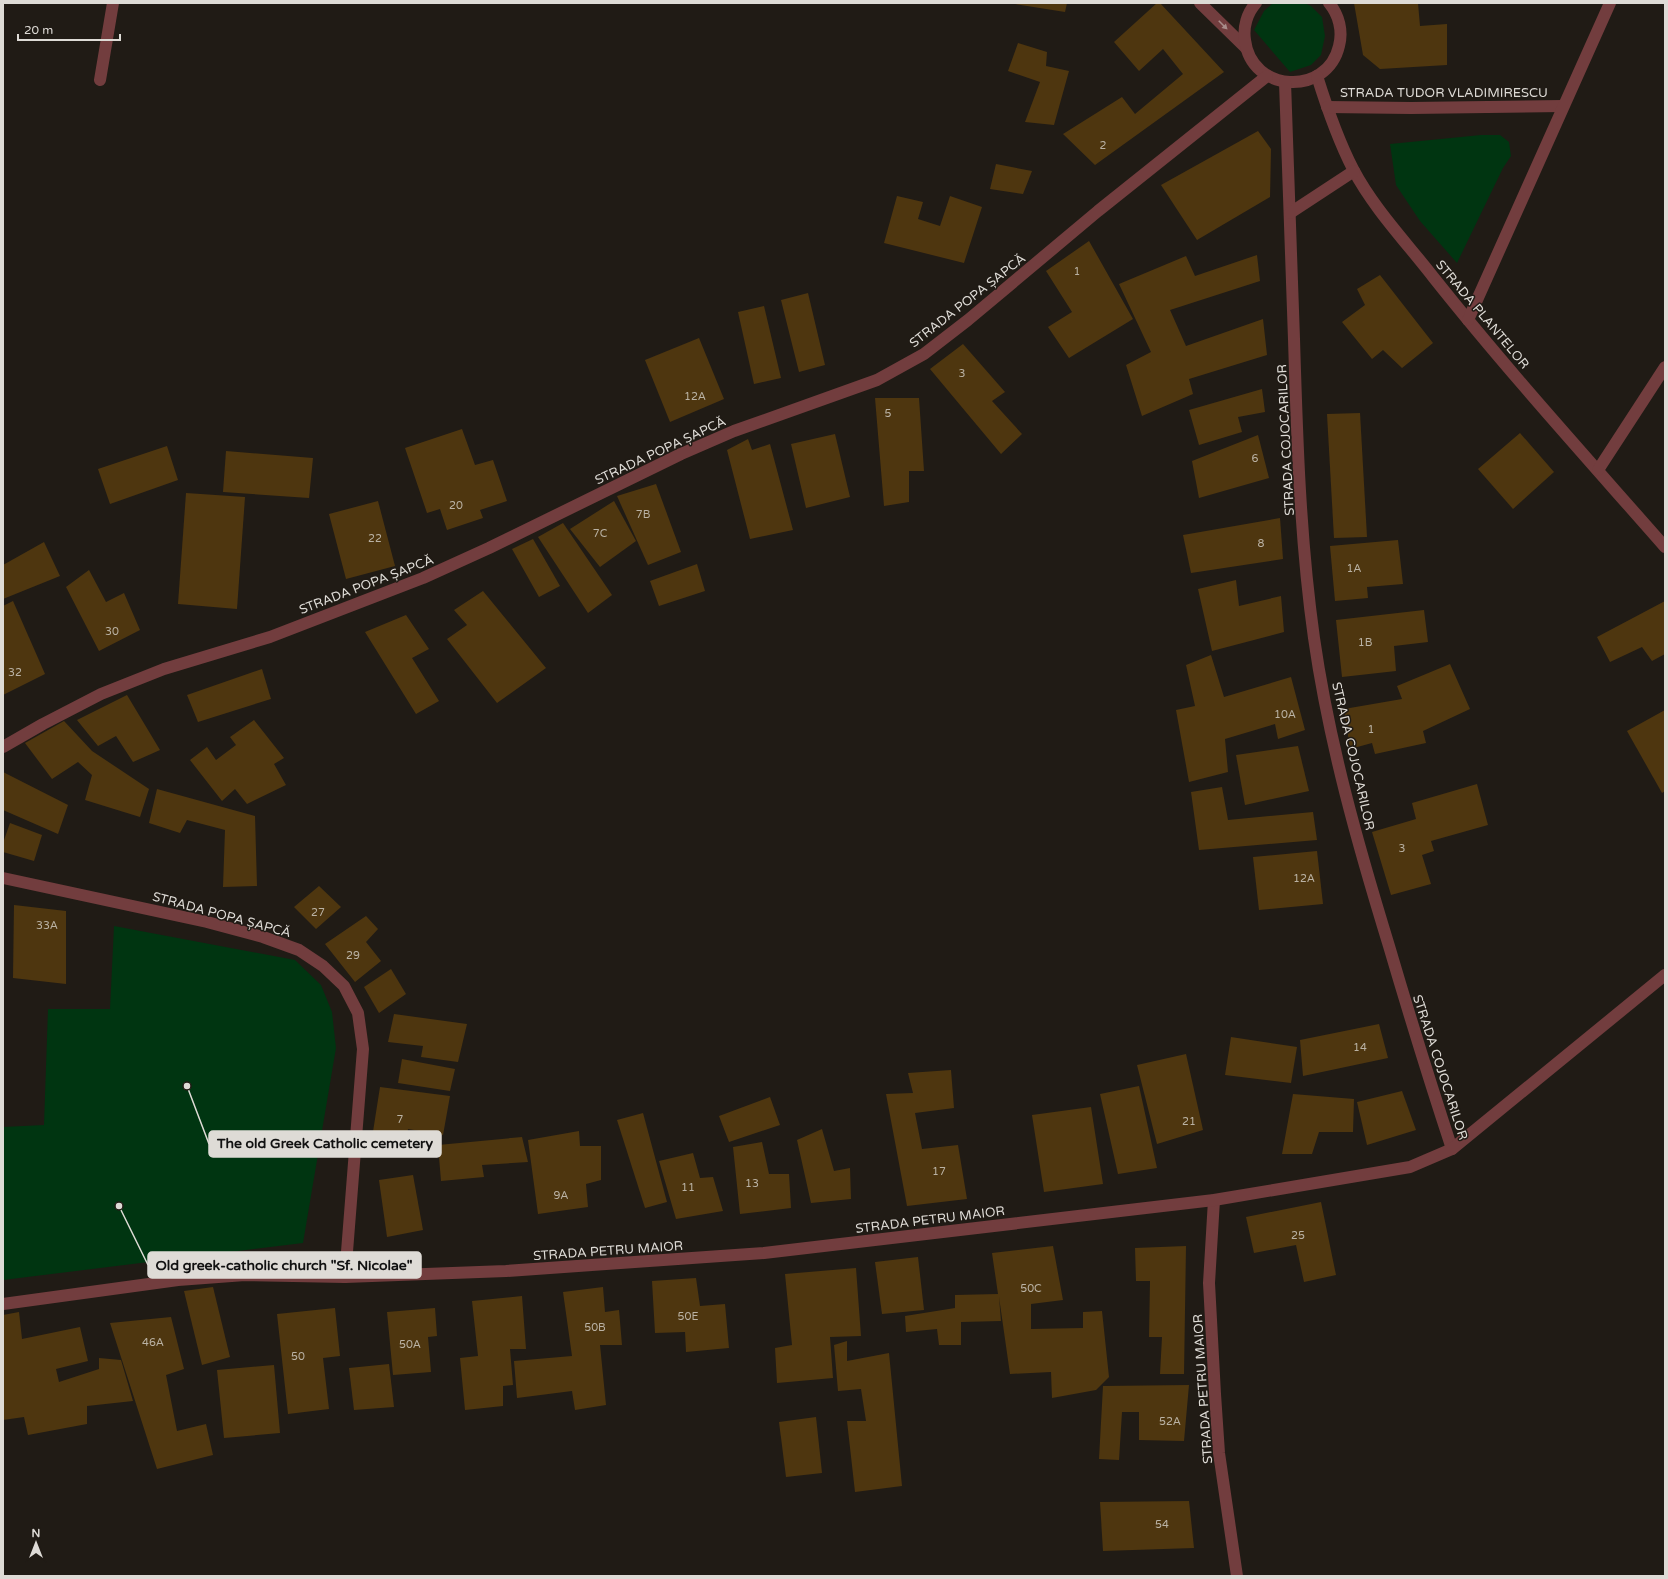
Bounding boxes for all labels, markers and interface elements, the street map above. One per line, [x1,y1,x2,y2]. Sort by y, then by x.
scale bar [18,16,120,42]
one-way arrow [1218,20,1228,30]
text: 20 m [24,23,53,37]
street label: STRADA TUDOR VLADIMIRESCU [1340,85,1548,101]
house number: 2 [1100,139,1107,152]
street label: STRADA POPA ȘAPCĂ [906,250,1029,351]
street label: STRADA PLANTELOR [1432,257,1532,372]
house number: 1 [1074,265,1080,278]
street label: STRADA COJOCARILOR [1274,364,1298,516]
house number: 3 [959,367,966,380]
house number: 12A [684,390,706,403]
house number: 5 [885,407,892,420]
street label: STRADA POPA ȘAPCĂ [592,413,729,488]
house number: 6 [1252,452,1259,465]
house number: 20 [449,499,463,512]
house number: 7B [636,508,651,521]
house number: 7C [593,527,608,540]
house number: 22 [368,532,382,545]
house number: 8 [1258,537,1265,550]
street label: STRADA POPA ȘAPCĂ [297,552,436,618]
house number: 1A [1346,562,1362,575]
house number: 30 [105,625,119,638]
house number: 1B [1358,636,1373,649]
house number: 32 [8,666,22,679]
street label: STRADA COJOCARILOR [1328,681,1378,832]
house number: 10A [1274,708,1296,721]
house number: 1 [1368,723,1374,736]
house number: 3 [1399,842,1406,855]
house number: 12A [1293,872,1315,885]
street label: STRADA POPA ȘAPCĂ [151,889,293,941]
house number: 27 [311,906,325,919]
house number: 33A [36,919,58,932]
house number: 29 [346,949,360,962]
street label: STRADA COJOCARILOR [1409,993,1471,1142]
house number: 14 [1353,1041,1367,1054]
house number: 7 [397,1113,404,1126]
house number: 21 [1182,1115,1196,1128]
callout: The old Greek Catholic cemetery [209,1131,441,1157]
text: The old Greek Catholic cemetery [216,1135,433,1152]
house number: 17 [932,1165,946,1178]
house number: 13 [745,1177,759,1190]
house number: 11 [681,1181,695,1194]
house number: 9A [553,1189,569,1202]
street label: STRADA PETRU MAIOR [855,1203,1006,1237]
house number: 25 [1291,1229,1305,1242]
street label: STRADA PETRU MAIOR [533,1238,684,1264]
callout: Old greek-catholic church "Sf. Nicolae" [148,1252,421,1278]
text: Old greek-catholic church "Sf. Nicolae" [156,1257,413,1274]
house number: 50C [1020,1282,1042,1295]
house number: 50E [678,1310,698,1323]
street label: STRADA PETRU MAIOR [1190,1313,1216,1464]
house number: 50B [584,1321,606,1334]
house number: 46A [142,1336,164,1349]
house number: 50A [399,1338,421,1351]
house number: 50 [291,1350,305,1363]
house number: 52A [1159,1415,1181,1428]
house number: 54 [1155,1518,1169,1531]
north arrow [16,1523,56,1563]
text: N [32,1527,40,1540]

